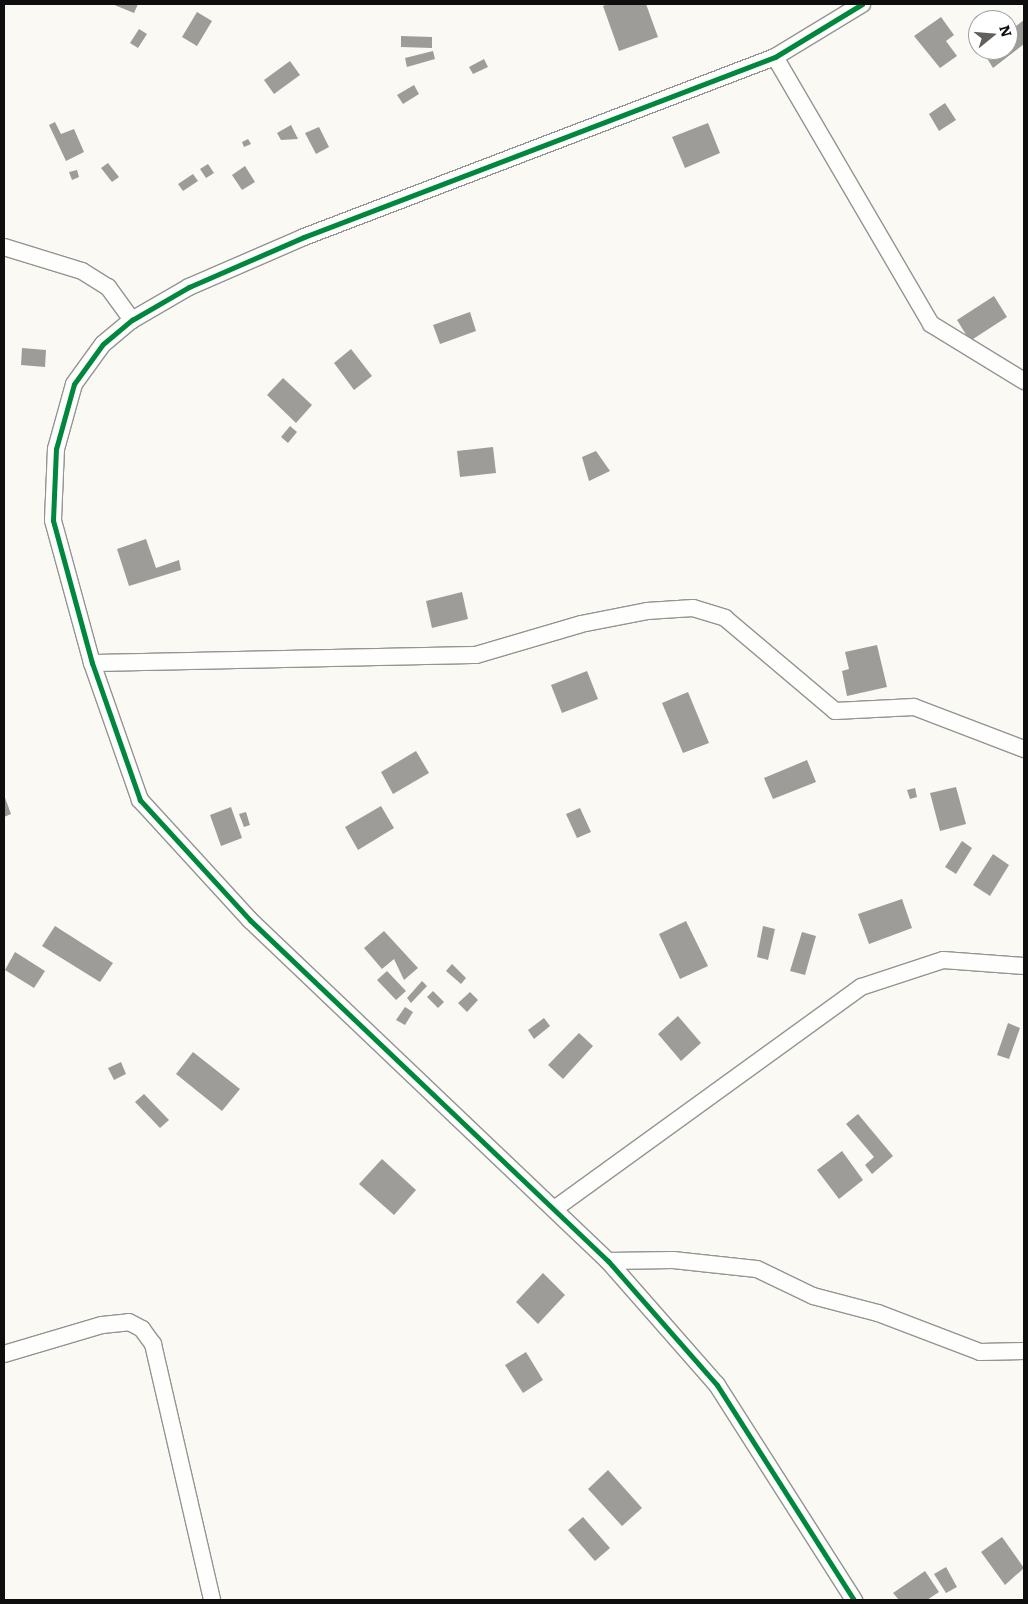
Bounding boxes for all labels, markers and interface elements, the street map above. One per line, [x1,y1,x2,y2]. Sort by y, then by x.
north arrow [968,10,1018,60]
text: N [995,22,1018,39]

